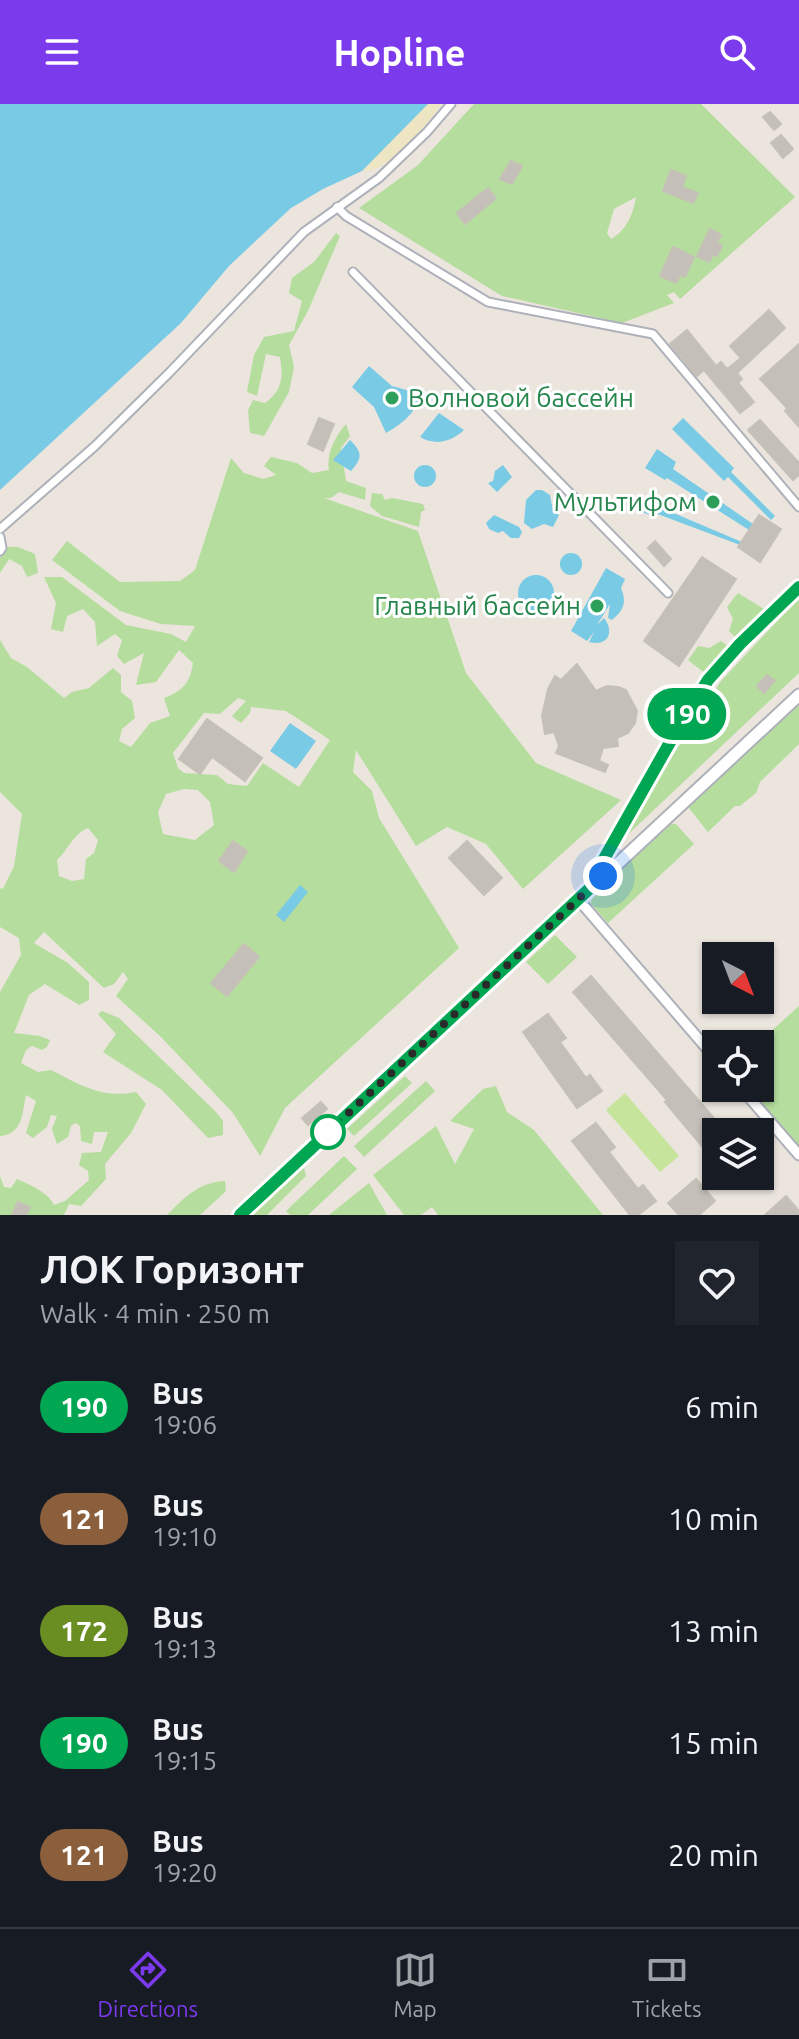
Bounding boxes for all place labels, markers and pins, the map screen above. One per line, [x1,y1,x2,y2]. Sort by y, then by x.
place label: Волновой бассейн [408,383,634,412]
marker: Волновой бассейн [383,389,401,407]
place label: Мультифом [554,487,697,516]
marker: Мультифом [704,493,722,511]
place label: Главный бассейн [374,591,581,620]
marker: Главный бассейн [588,597,606,615]
unlabelled marker [311,1115,345,1149]

